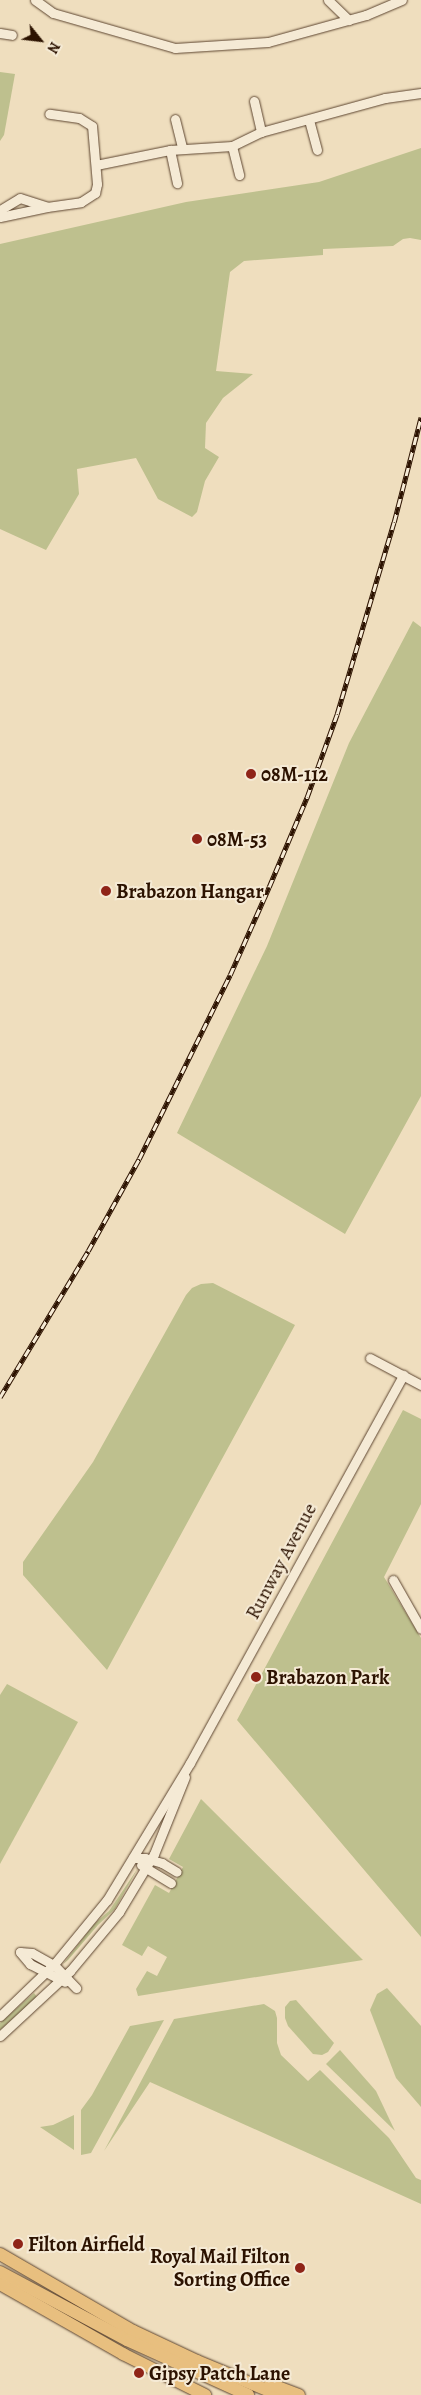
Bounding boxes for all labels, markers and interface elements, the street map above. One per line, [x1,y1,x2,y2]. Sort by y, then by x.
north arrow [15,15,65,65]
text: N [43,38,64,57]
place label: 08M-112 [261,762,328,786]
marker: 08M-112 [245,768,257,780]
place label: 08M-53 [207,827,267,851]
marker: 08M-53 [191,833,203,845]
place label: Brabazon Hangar [116,879,264,903]
marker: Brabazon Hangar [100,885,112,897]
street label: Runway Avenue [240,1499,322,1623]
place label: Brabazon Park [266,1665,389,1689]
marker: Brabazon Park [250,1671,262,1683]
place label: Filton Airfield [28,2232,145,2256]
marker: Filton Airfield [12,2238,24,2250]
place label: Royal Mail Filton Sorting Office [150,2244,290,2291]
marker: Royal Mail Filton Sorting Office [294,2262,306,2274]
place label: Gipsy Patch Lane [149,2361,290,2385]
marker: Gipsy Patch Lane [133,2367,145,2379]

